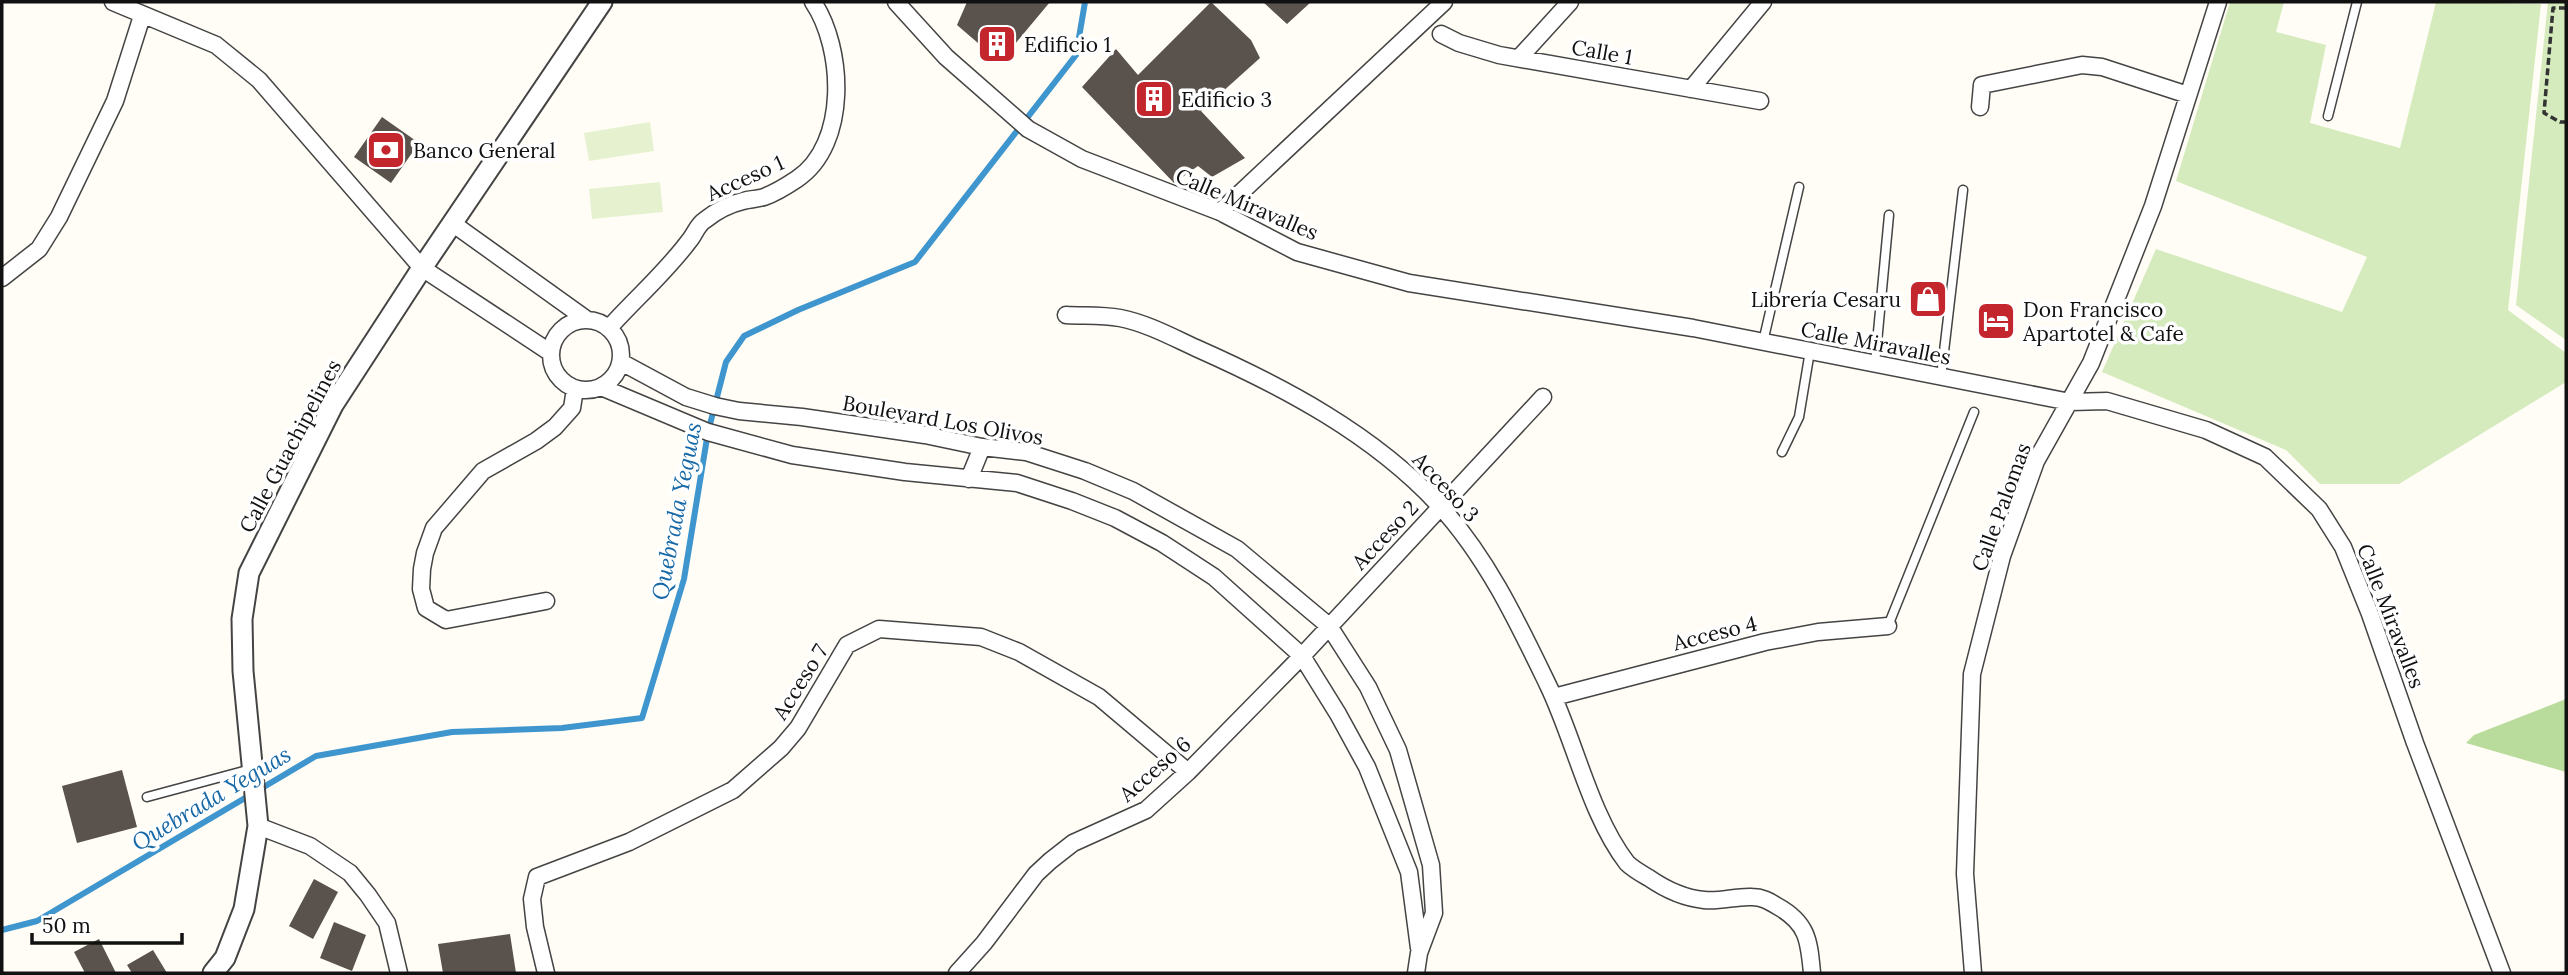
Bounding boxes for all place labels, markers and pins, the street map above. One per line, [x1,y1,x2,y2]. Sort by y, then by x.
building icon: Edificio 1 [976,23,1018,65]
place label: Edificio 1 [1024,31,1111,58]
building icon: Edificio 3 [1133,78,1175,120]
place label: Edificio 3 [1181,86,1272,113]
bank icon: Banco General [365,129,407,171]
place label: Banco General [413,137,556,164]
shop icon: Librería Cesaru [1907,278,1949,320]
place label: Librería Cesaru [1751,286,1901,313]
place label: Don Francisco Apartotel & Cafe [2022,296,2184,347]
hotel icon: Don Francisco Apartotel & Cafe [1975,300,2017,342]

